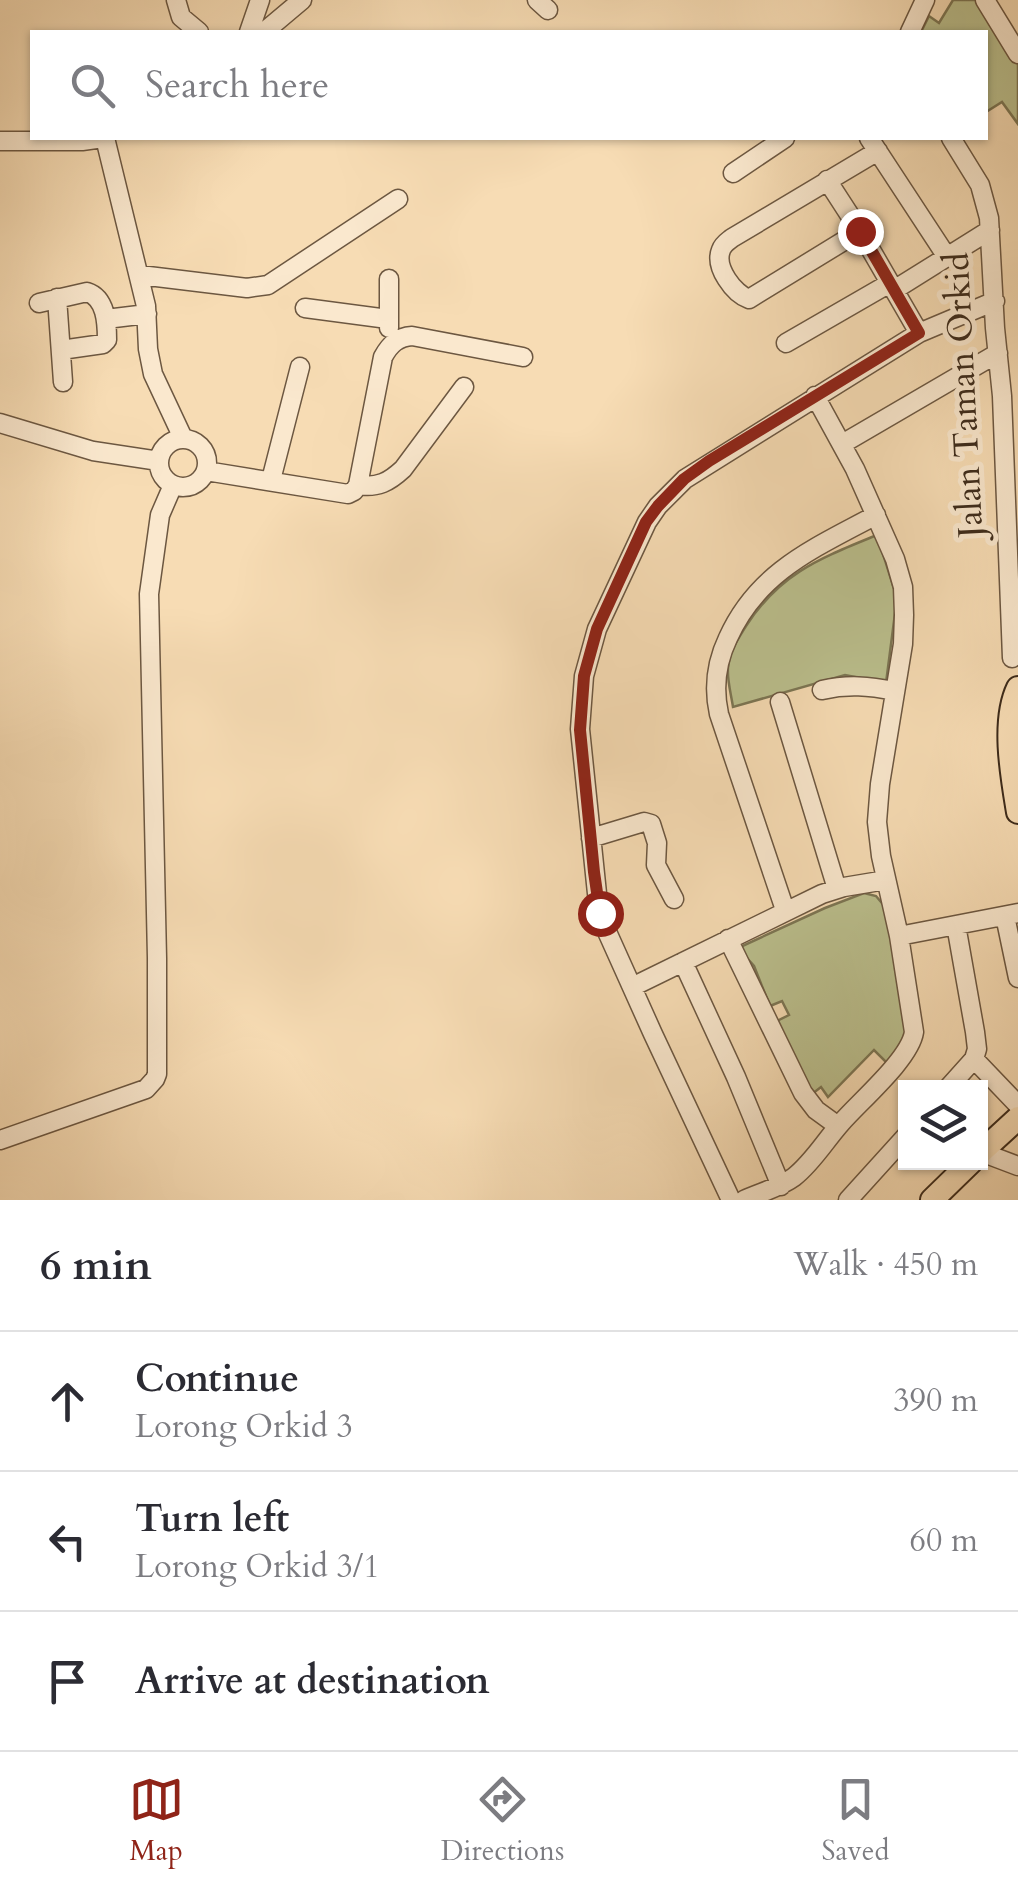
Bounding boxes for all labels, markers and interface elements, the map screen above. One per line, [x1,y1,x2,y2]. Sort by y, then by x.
search box [30,30,988,140]
icon: search [65,58,120,113]
text: Search here [145,59,329,111]
route end [838,209,884,255]
street label: Jalan Taman Orkid [933,251,996,544]
route start [578,891,624,937]
map controls [898,1080,988,1170]
button: layers [898,1080,988,1170]
text: 6 min [40,1237,152,1294]
text: Walk · 450 m [793,1243,978,1287]
text: Continue [135,1353,299,1405]
icon: ahead [40,1374,95,1429]
text: 390 m [893,1379,978,1423]
text: Lorong Orkid 3 [135,1405,353,1449]
text: Turn left [135,1493,289,1545]
icon: left [40,1514,95,1569]
text: 60 m [910,1519,978,1563]
text: Lorong Orkid 3/1 [135,1545,380,1589]
icon: arrive [40,1654,95,1709]
text: Arrive at destination [135,1655,490,1707]
tab: Map [129,1772,184,1870]
tab: Directions [441,1772,564,1870]
tab: Saved [821,1772,889,1870]

